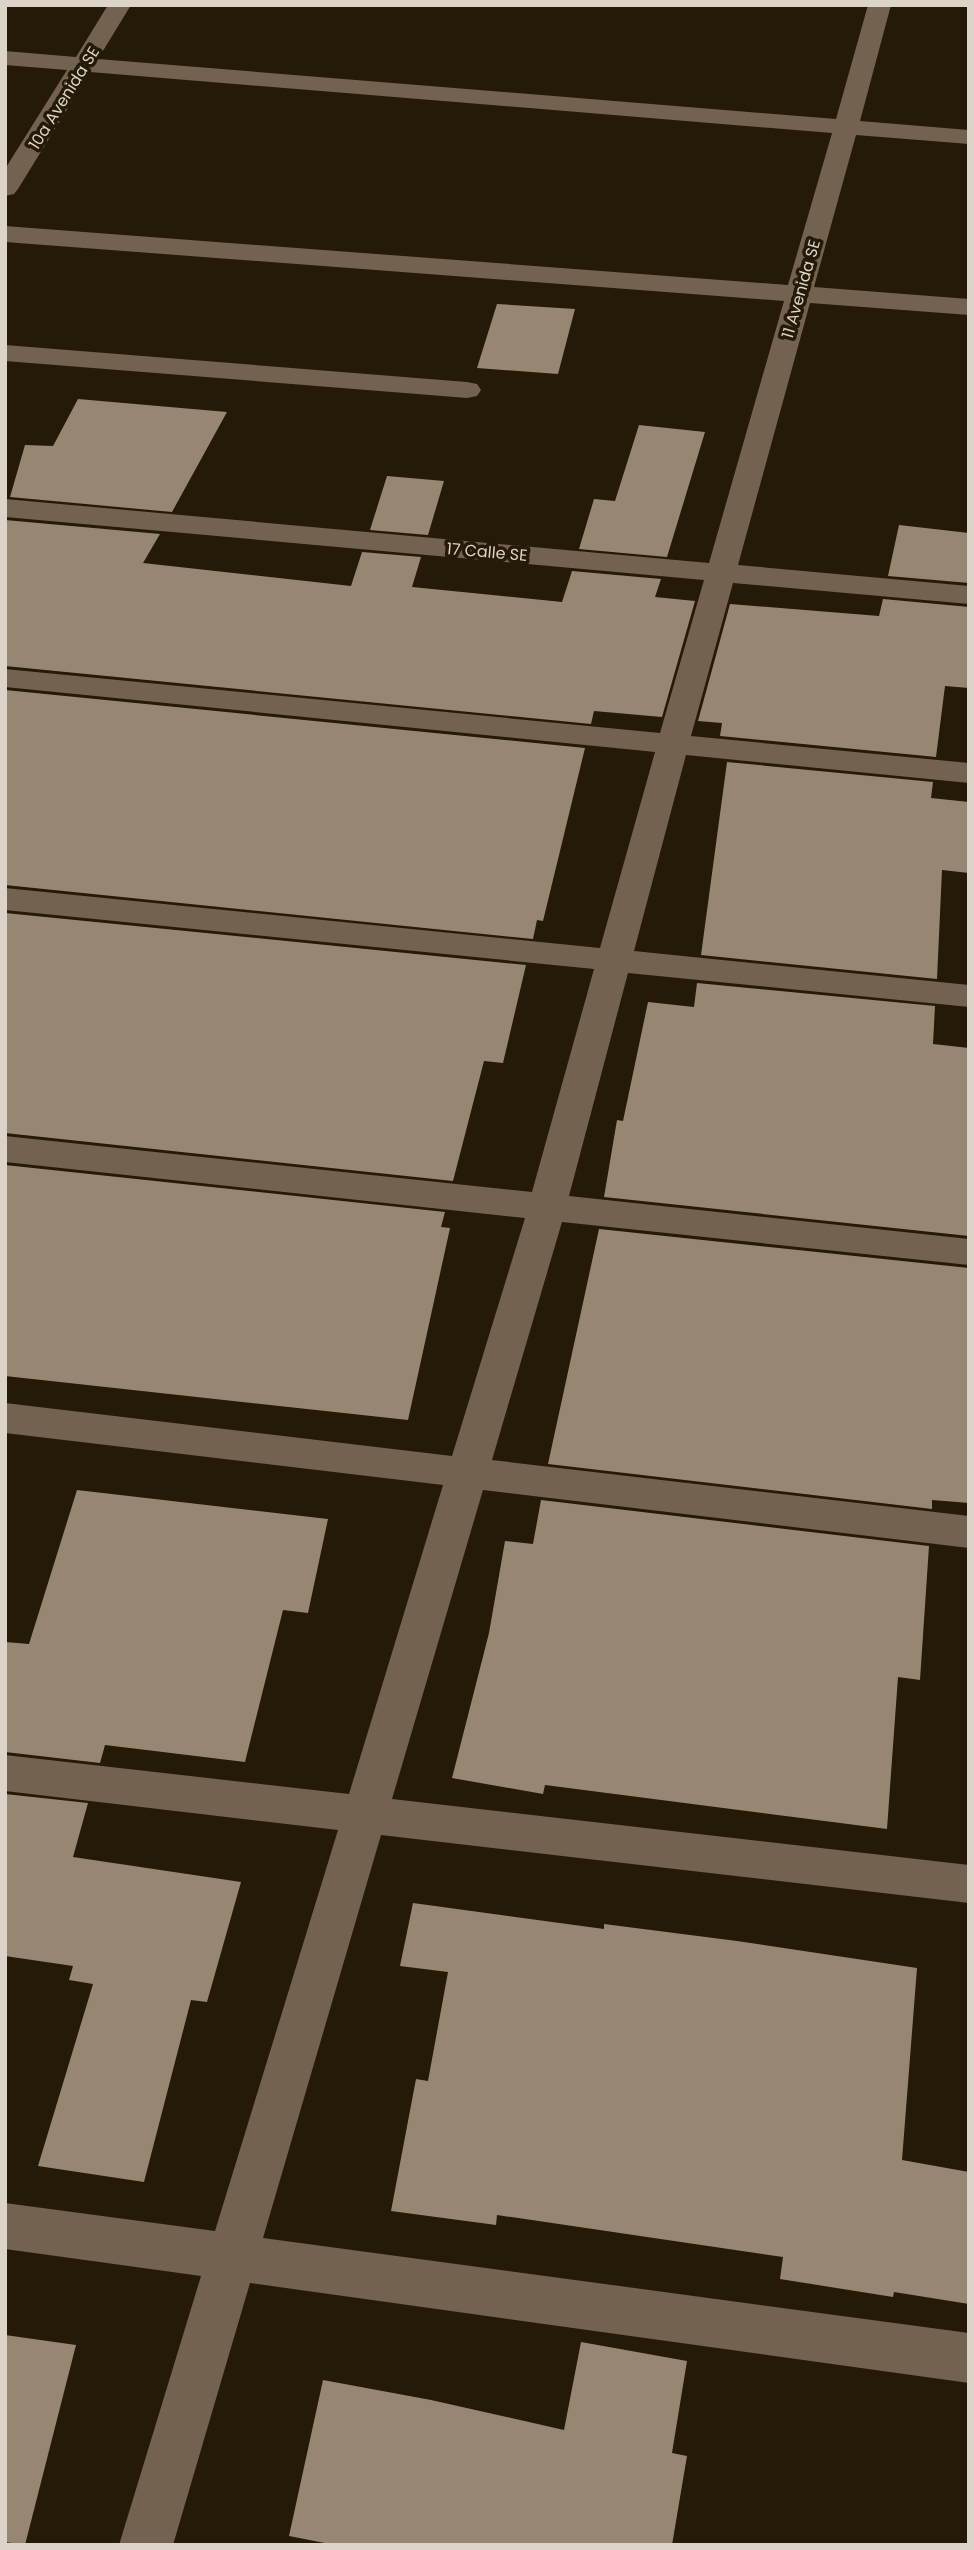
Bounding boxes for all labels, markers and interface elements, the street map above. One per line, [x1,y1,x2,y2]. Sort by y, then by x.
street label: 10a Avenida SE [23,42,105,154]
street label: 11 Avenida SE [776,237,826,341]
street label: 17 Calle SE [446,537,528,567]

